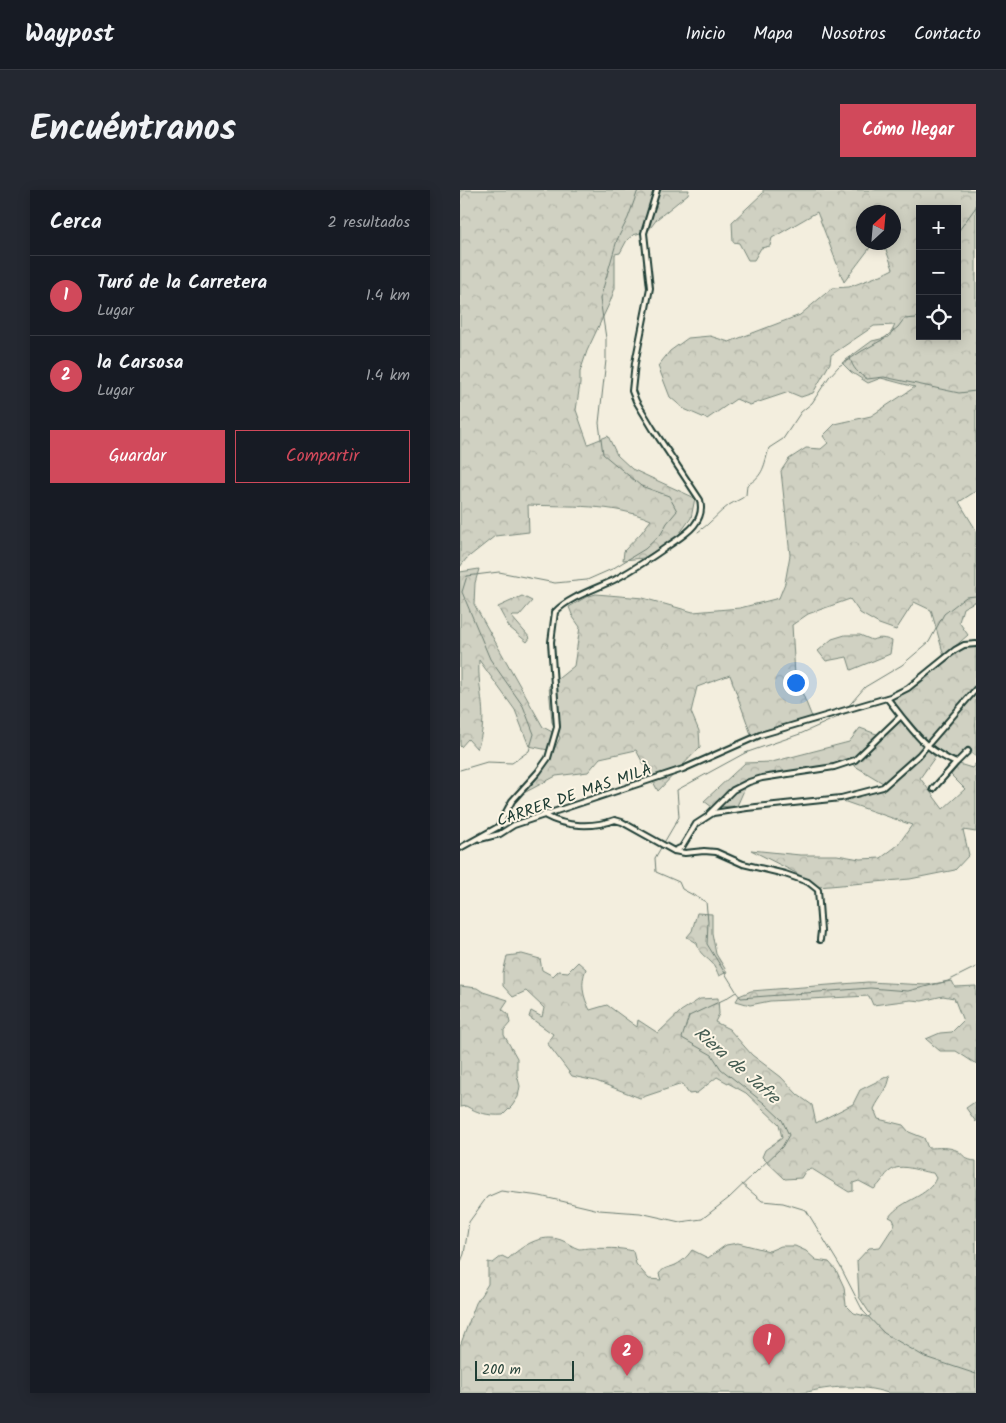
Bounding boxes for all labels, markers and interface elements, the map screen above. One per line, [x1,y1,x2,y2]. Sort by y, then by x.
text: Waypost [25,15,114,54]
text: Inicio [685,20,725,49]
text: Mapa [753,20,793,49]
text: Nosotros [821,20,886,49]
text: Contacto [914,20,981,49]
text: Encuéntranos [30,102,236,158]
button: Cómo llegar [840,104,976,157]
north arrow [856,205,901,250]
map controls [916,205,961,340]
button: + [916,205,961,250]
text: Cerca [50,206,102,239]
text: 2 resultados [328,210,410,235]
button: − [916,250,961,295]
text: Turó de la Carretera [97,268,267,298]
text: 1 [64,283,68,308]
text: 1.4 km [366,283,410,308]
button: locate [916,295,961,340]
text: Lugar [97,298,134,323]
text: la Carsosa [97,348,183,378]
text: 2 [61,363,71,388]
text: 1.4 km [366,363,410,388]
text: Lugar [97,378,134,403]
button: Guardar [50,430,225,483]
button: Compartir [235,430,410,483]
your location [783,670,809,696]
street label: CARRER DE MAS MILÀ [494,757,656,834]
water label: Riera de Jafre [686,1020,787,1113]
pin: 1 [753,1324,785,1365]
pin: 2 [611,1335,643,1376]
scale bar [475,1358,574,1381]
text: 200 m [482,1359,521,1381]

